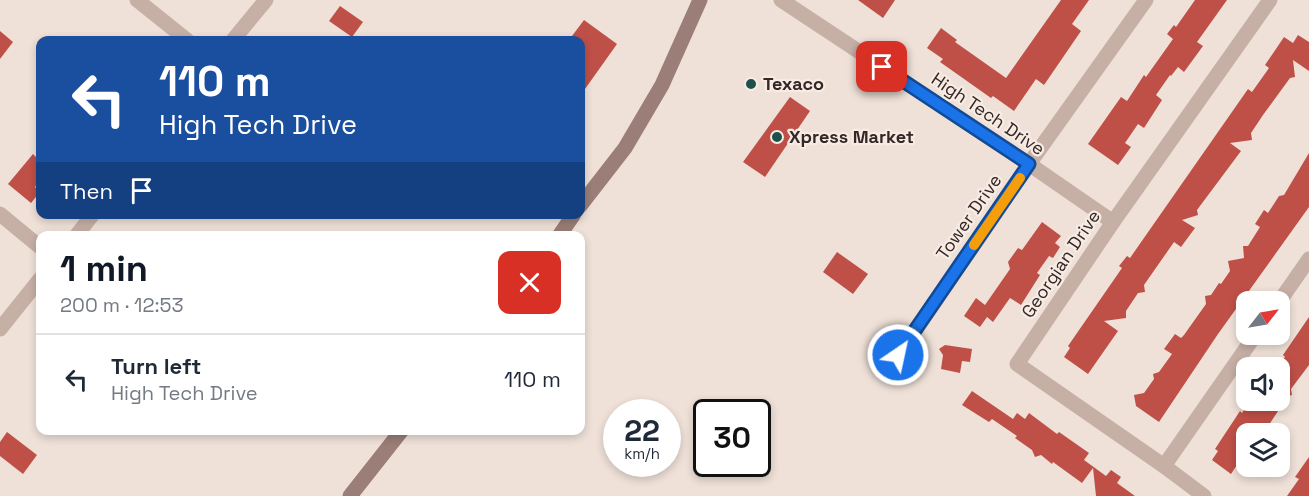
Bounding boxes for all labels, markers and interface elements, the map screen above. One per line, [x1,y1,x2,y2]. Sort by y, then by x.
pin [856,41,907,92]
icon: arrive [865,50,898,83]
text: 110 m [159,55,271,108]
icon: left [60,60,138,138]
street label: High Tech Drive [927,67,1049,160]
place label: Texaco [763,72,824,95]
marker: Texaco [744,77,758,91]
text: High Tech Drive [159,107,357,142]
place label: Xpress Market [789,125,914,148]
marker: Xpress Market [770,130,784,144]
street label: Tower Drive [931,170,1006,264]
icon: arrive [125,174,158,207]
text: Then [60,177,113,205]
street label: Georgian Drive [1016,205,1105,322]
text: 1 min [60,246,148,292]
button: close [498,251,561,314]
north arrow [1236,291,1290,345]
map controls [1236,291,1290,477]
text: 200 m · 12:53 [60,292,184,318]
position arrow [866,323,930,387]
text: Turn left [111,352,201,380]
button: sound [1236,357,1290,411]
icon: left [60,363,93,396]
text: 110 m [504,365,561,393]
text: High Tech Drive [111,380,258,406]
speed limit sign: 30 [693,399,771,477]
text: 22 [624,411,660,450]
button: layers [1236,423,1290,477]
text: km/h [624,444,660,463]

